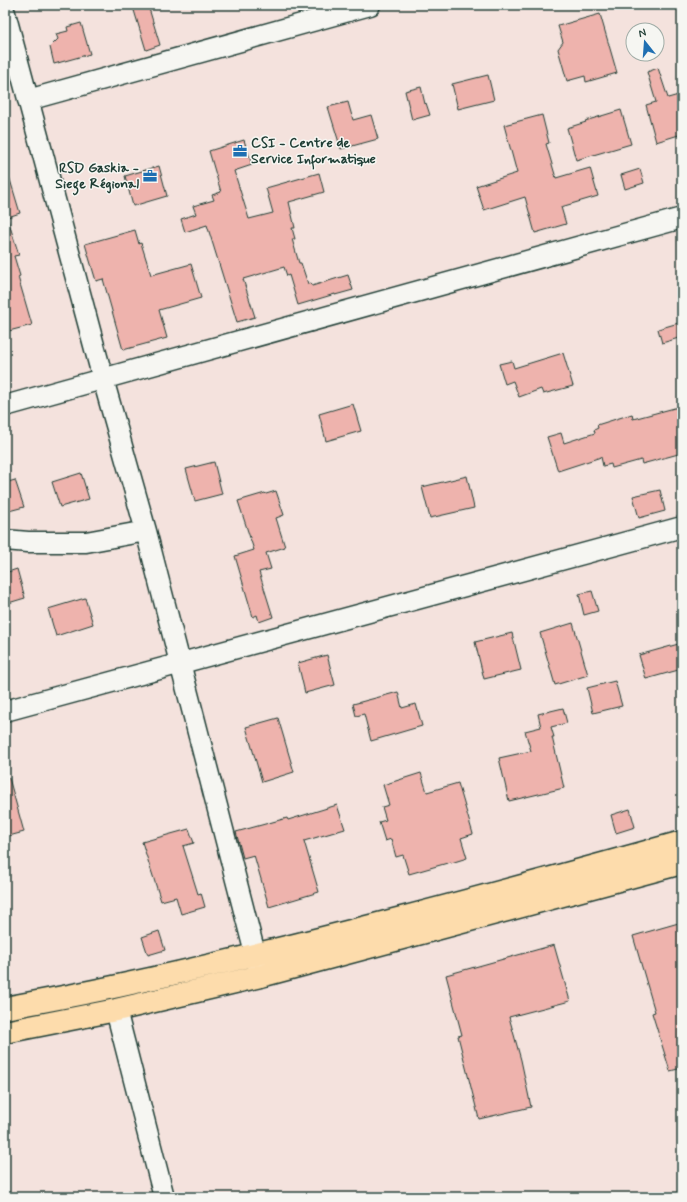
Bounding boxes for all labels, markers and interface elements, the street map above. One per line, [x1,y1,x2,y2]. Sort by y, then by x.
north arrow [625,22,665,62]
text: N [637,26,648,41]
place label: CSI - Centre de Service Informatique [251,134,376,170]
office icon: CSI - Centre de Service Informatique [232,143,248,159]
place label: RSD Gaskia - Siege Régional [55,159,140,196]
office icon: RSD Gaskia - Siege Régional [142,168,158,184]

